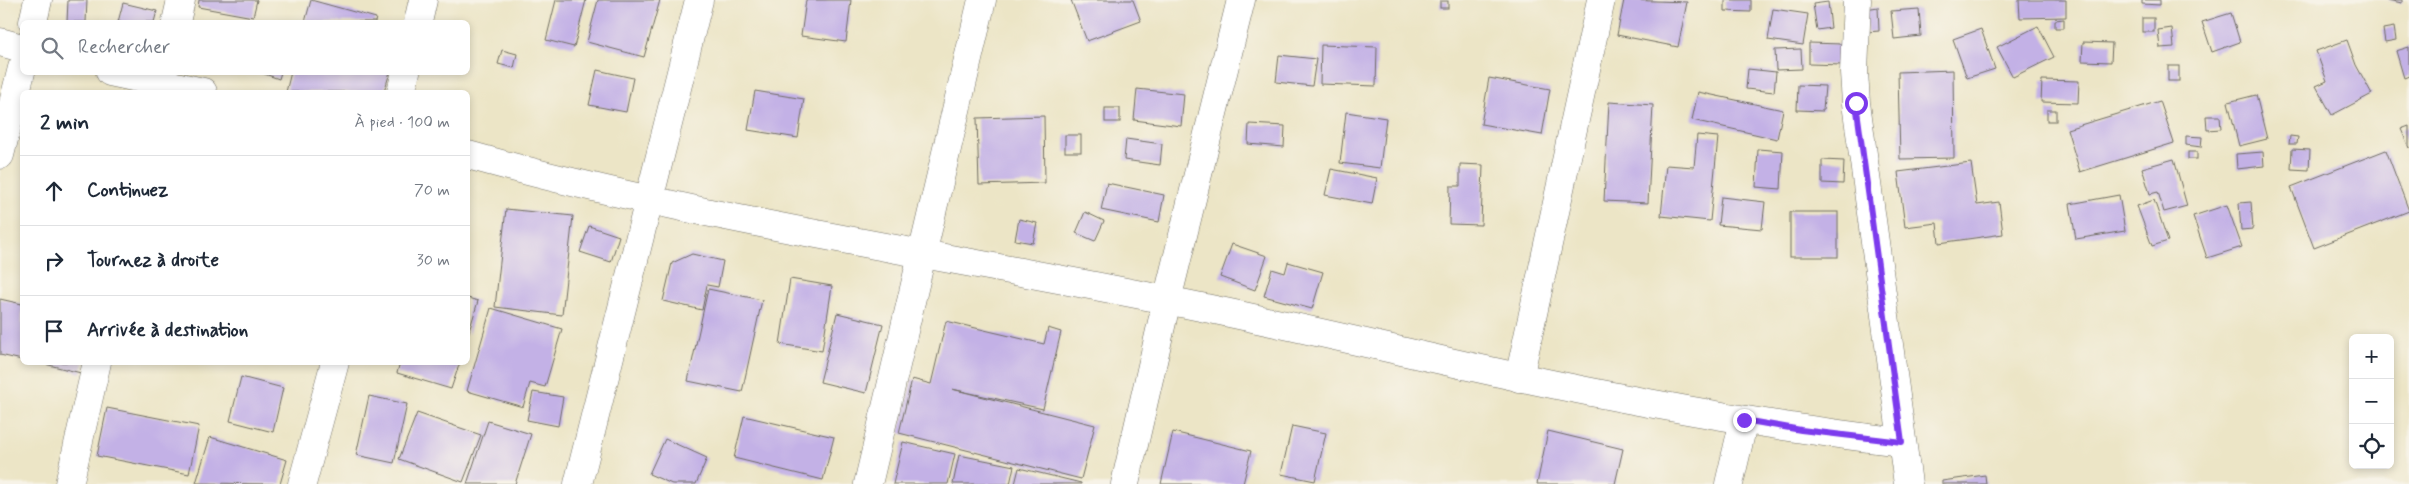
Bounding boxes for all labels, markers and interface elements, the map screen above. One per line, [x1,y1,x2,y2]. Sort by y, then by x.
search box [20,20,470,75]
icon: search [38,34,66,62]
text: Rechercher [78,35,170,60]
route start [1845,92,1868,115]
text: 2 min [40,109,89,137]
text: À pied · 100 m [355,112,450,133]
icon: ahead [40,177,68,205]
text: Continuez [87,178,168,203]
text: 70 m [414,180,450,201]
icon: right [40,247,68,275]
text: Tournez à droite [87,248,219,273]
text: 30 m [417,250,450,271]
icon: arrive [40,317,68,345]
text: Arrivée à destination [87,318,248,343]
map controls [2349,334,2394,469]
button: + [2349,334,2394,379]
button: − [2349,379,2394,424]
route end [1733,409,1756,432]
button: locate [2349,424,2394,469]

